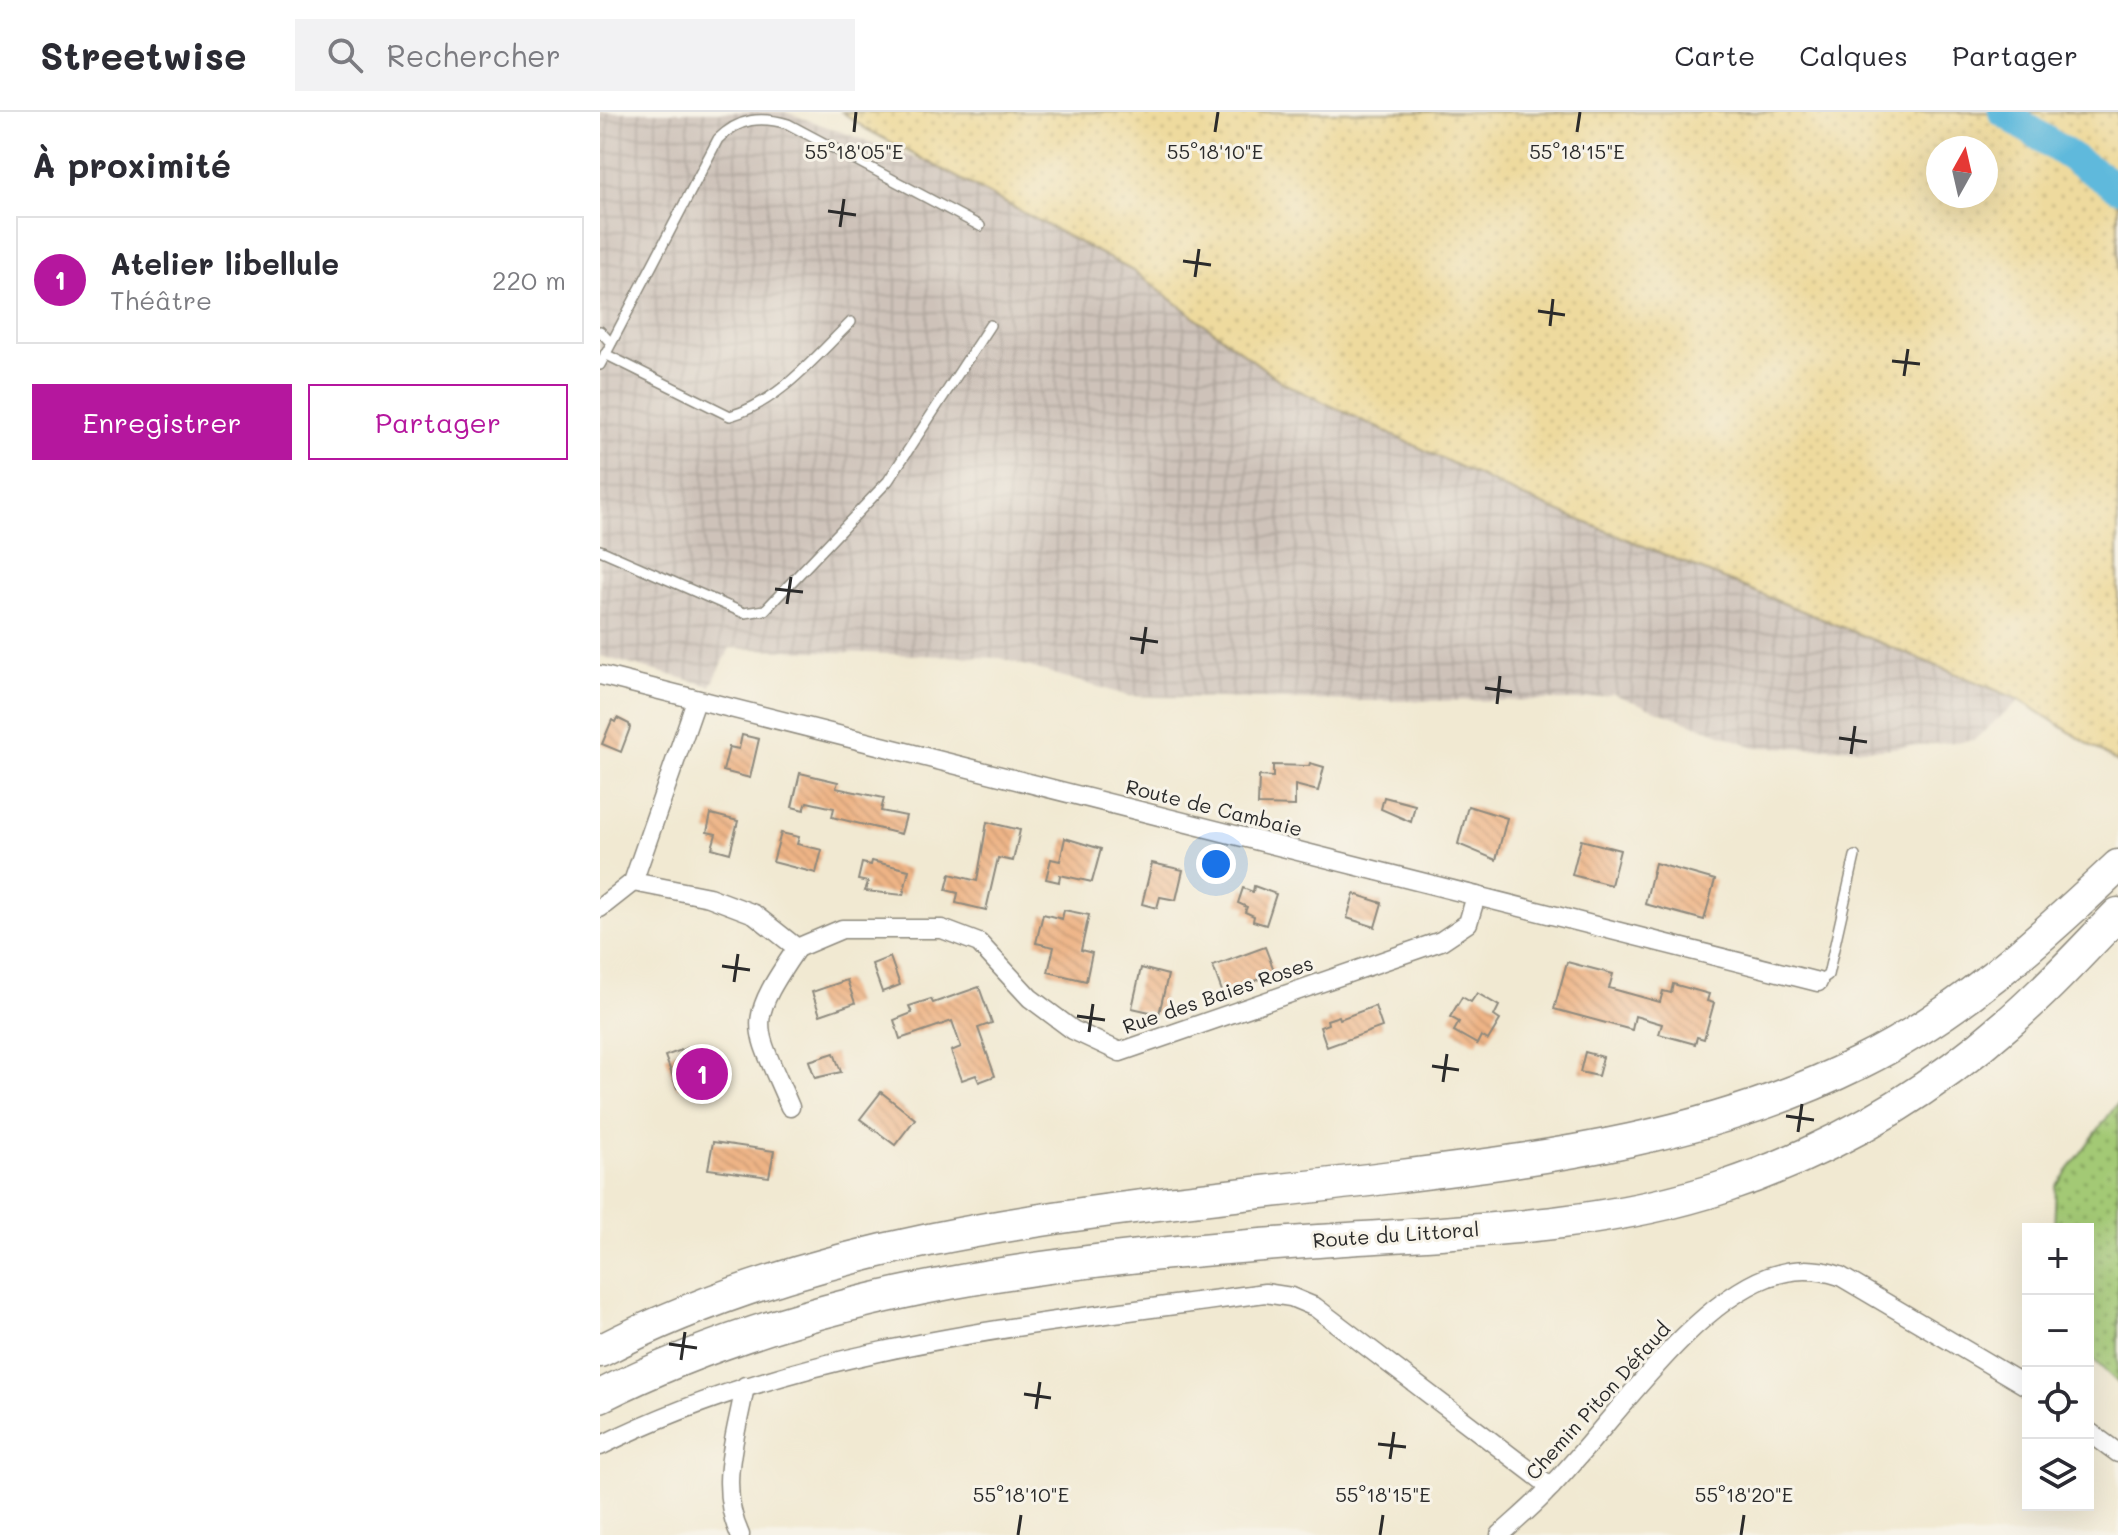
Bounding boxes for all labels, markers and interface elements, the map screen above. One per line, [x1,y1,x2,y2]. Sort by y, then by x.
search box [295,19,855,91]
text: Streetwise [40,30,247,80]
icon: search [323,33,367,77]
text: Rechercher [387,35,561,75]
text: Carte [1674,37,1755,73]
text: Calques [1799,37,1908,73]
text: Partager [1952,37,2078,73]
north arrow [1926,136,1998,208]
text: 55°18'05"E [805,138,904,164]
text: 55°18'10"E [1167,138,1263,164]
text: 55°18'15"E [1529,138,1625,164]
text: À proximité [32,142,231,187]
text: Atelier libellule [110,243,339,283]
text: 1 [54,263,66,297]
text: 220 m [492,263,566,297]
text: Théâtre [110,283,212,317]
button: Enregistrer [32,384,292,460]
button: Partager [308,384,568,460]
street label: Route de Cambaie [1123,773,1305,842]
your location [1196,844,1236,884]
street label: Rue des Baies Roses [1119,949,1316,1039]
pin: 1 [676,1044,728,1104]
street label: Route du Littoral [1312,1215,1480,1253]
map controls [2022,1223,2094,1511]
button: + [2022,1223,2094,1295]
button: − [2022,1295,2094,1367]
street label: Chemin Piton Défaud [1519,1316,1675,1485]
button: locate [2022,1367,2094,1439]
button: layers [2022,1439,2094,1511]
text: 55°18'10"E [973,1481,1069,1507]
text: 55°18'15"E [1335,1481,1431,1507]
text: 55°18'20"E [1695,1481,1793,1507]

